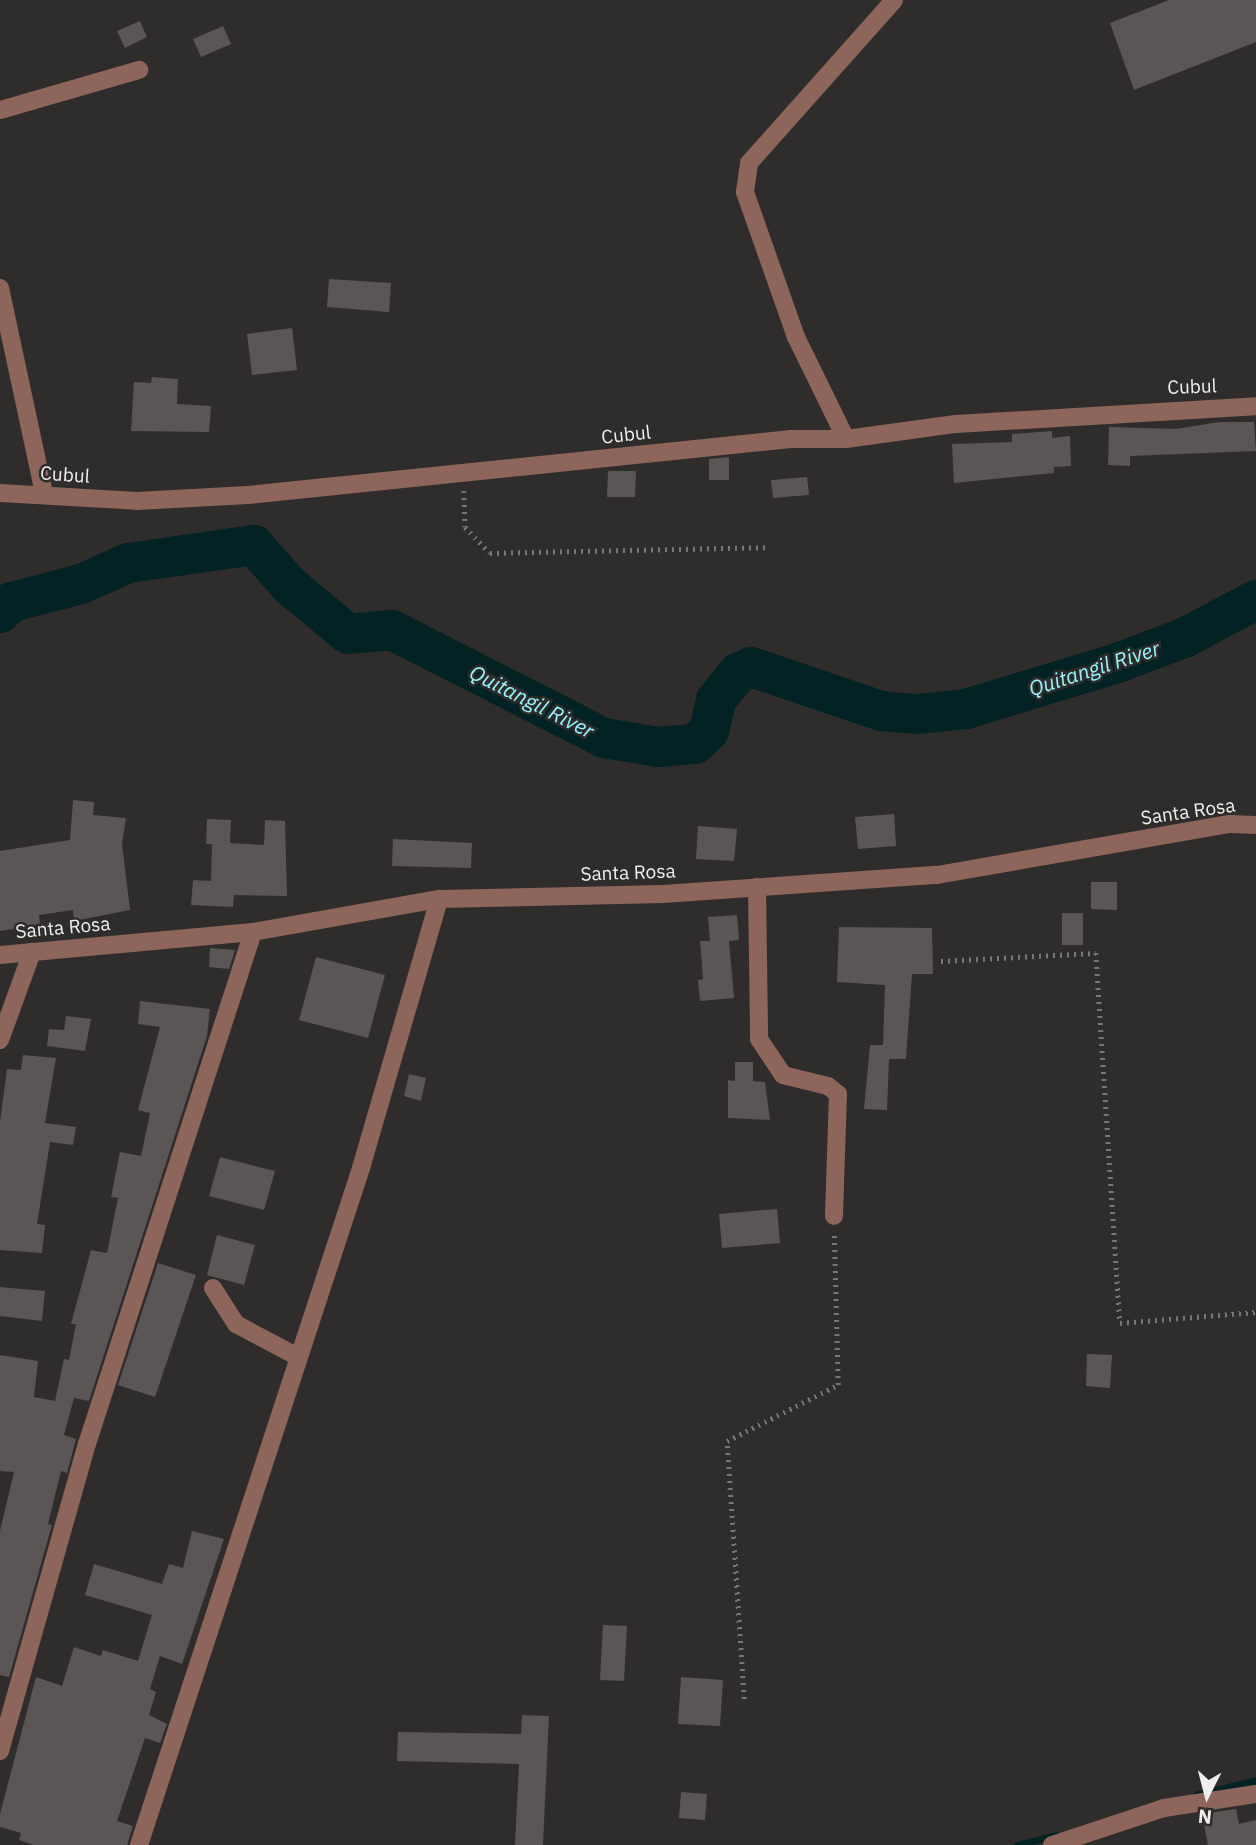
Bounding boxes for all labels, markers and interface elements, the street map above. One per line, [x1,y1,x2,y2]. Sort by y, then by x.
street label: Cubul [1167,375,1217,399]
street label: Cubul [600,421,652,449]
street label: Cubul [39,462,91,488]
water label: Quitangil River [1025,635,1163,701]
water label: Quitangil River [466,659,598,743]
street label: Santa Rosa [1139,794,1237,830]
street label: Santa Rosa [580,860,676,886]
street label: Santa Rosa [15,912,111,944]
north arrow [1172,1761,1242,1831]
text: N [1197,1804,1213,1830]

